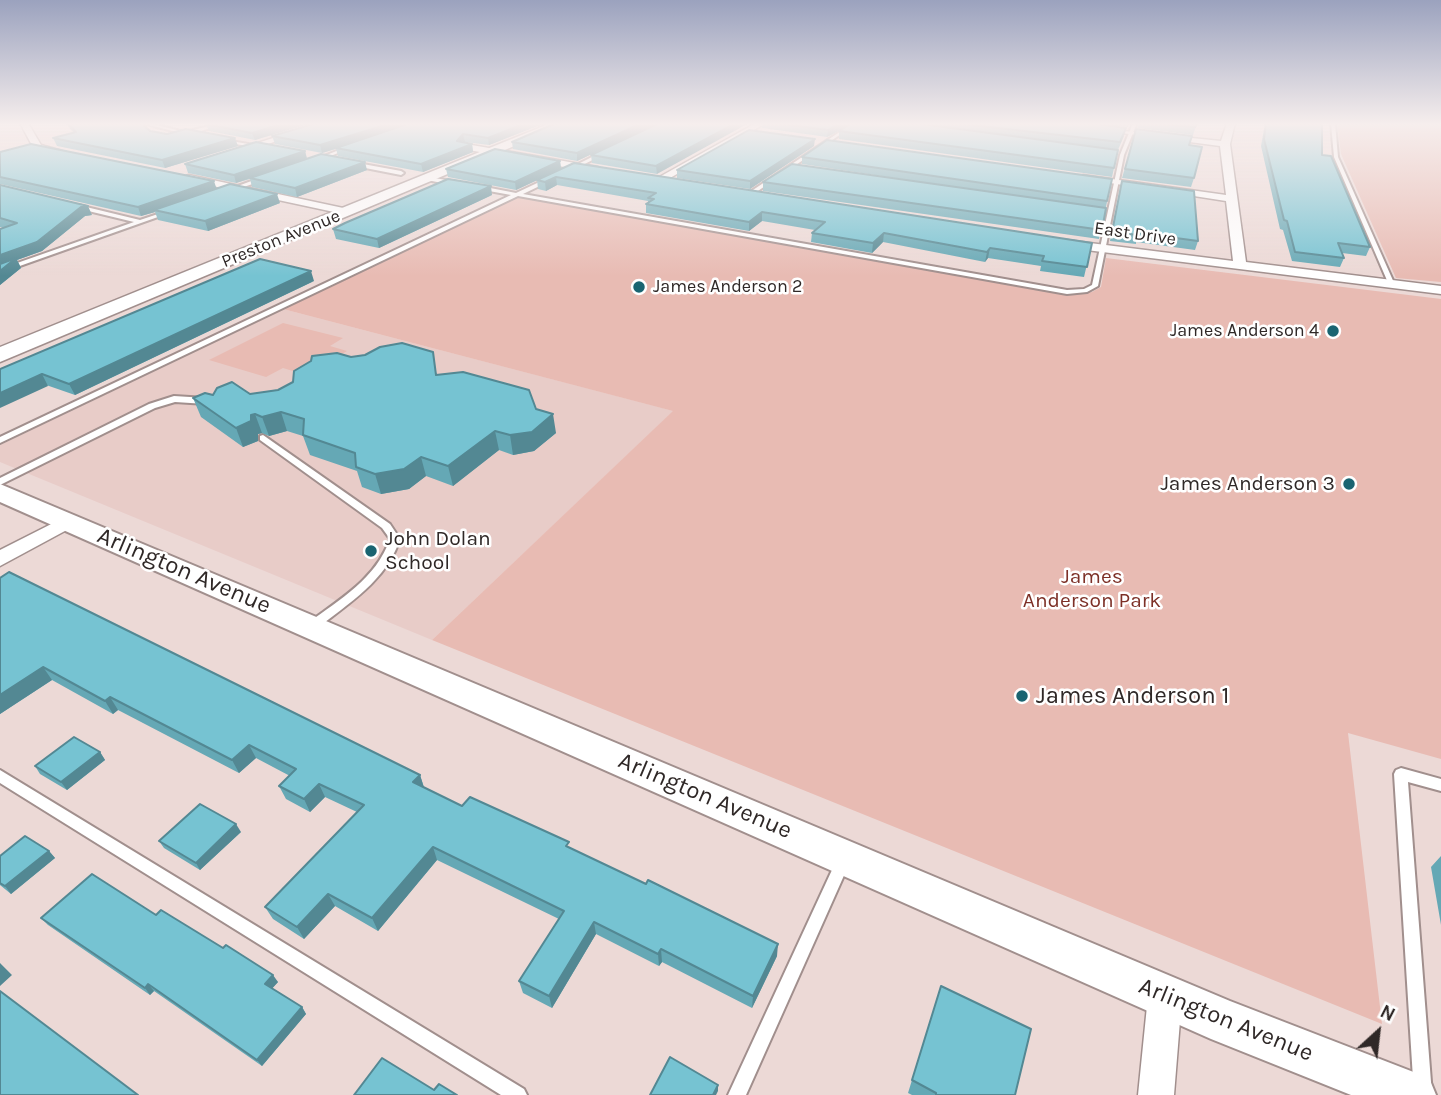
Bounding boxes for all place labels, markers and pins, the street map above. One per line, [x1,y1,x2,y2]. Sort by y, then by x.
place label: James Anderson 2 [653,276,802,298]
marker: James Anderson 2 [631,279,647,295]
place label: James Anderson 4 [1170,320,1319,342]
marker: James Anderson 4 [1325,323,1341,339]
place label: James Anderson 3 [1160,471,1335,497]
marker: James Anderson 3 [1341,476,1357,492]
place label: John Dolan School [385,526,491,576]
marker: John Dolan School [363,543,379,559]
place label: James Anderson 1 [1036,682,1229,710]
marker: James Anderson 1 [1014,688,1030,704]

